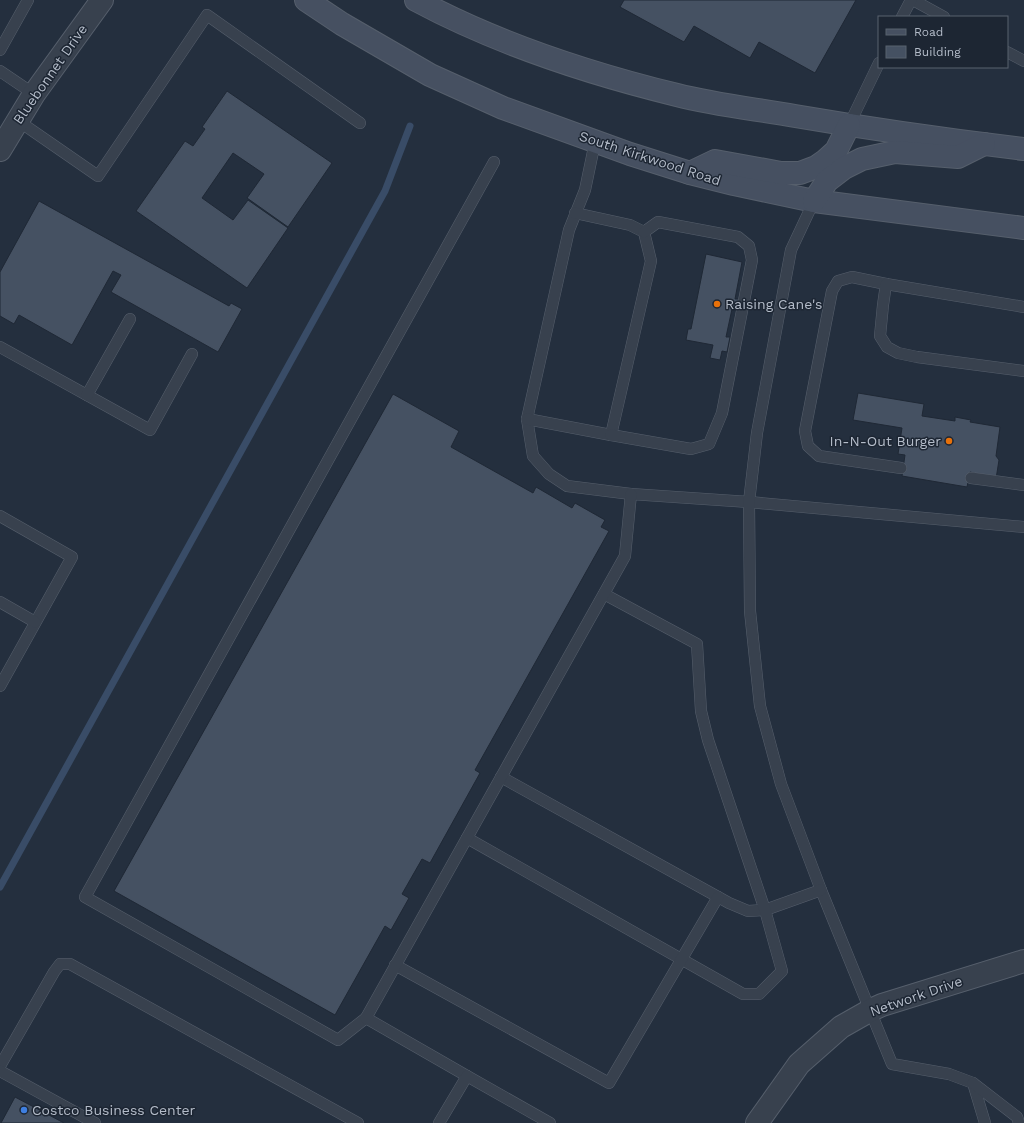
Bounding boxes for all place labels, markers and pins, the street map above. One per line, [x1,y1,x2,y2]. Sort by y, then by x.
place label: Raising Cane's [725,296,822,312]
marker: Raising Cane's [712,299,722,309]
place label: In-N-Out Burger [830,433,941,449]
marker: In-N-Out Burger [944,436,954,446]
place label: Costco Business Center [32,1102,196,1118]
marker: Costco Business Center [19,1105,29,1115]

